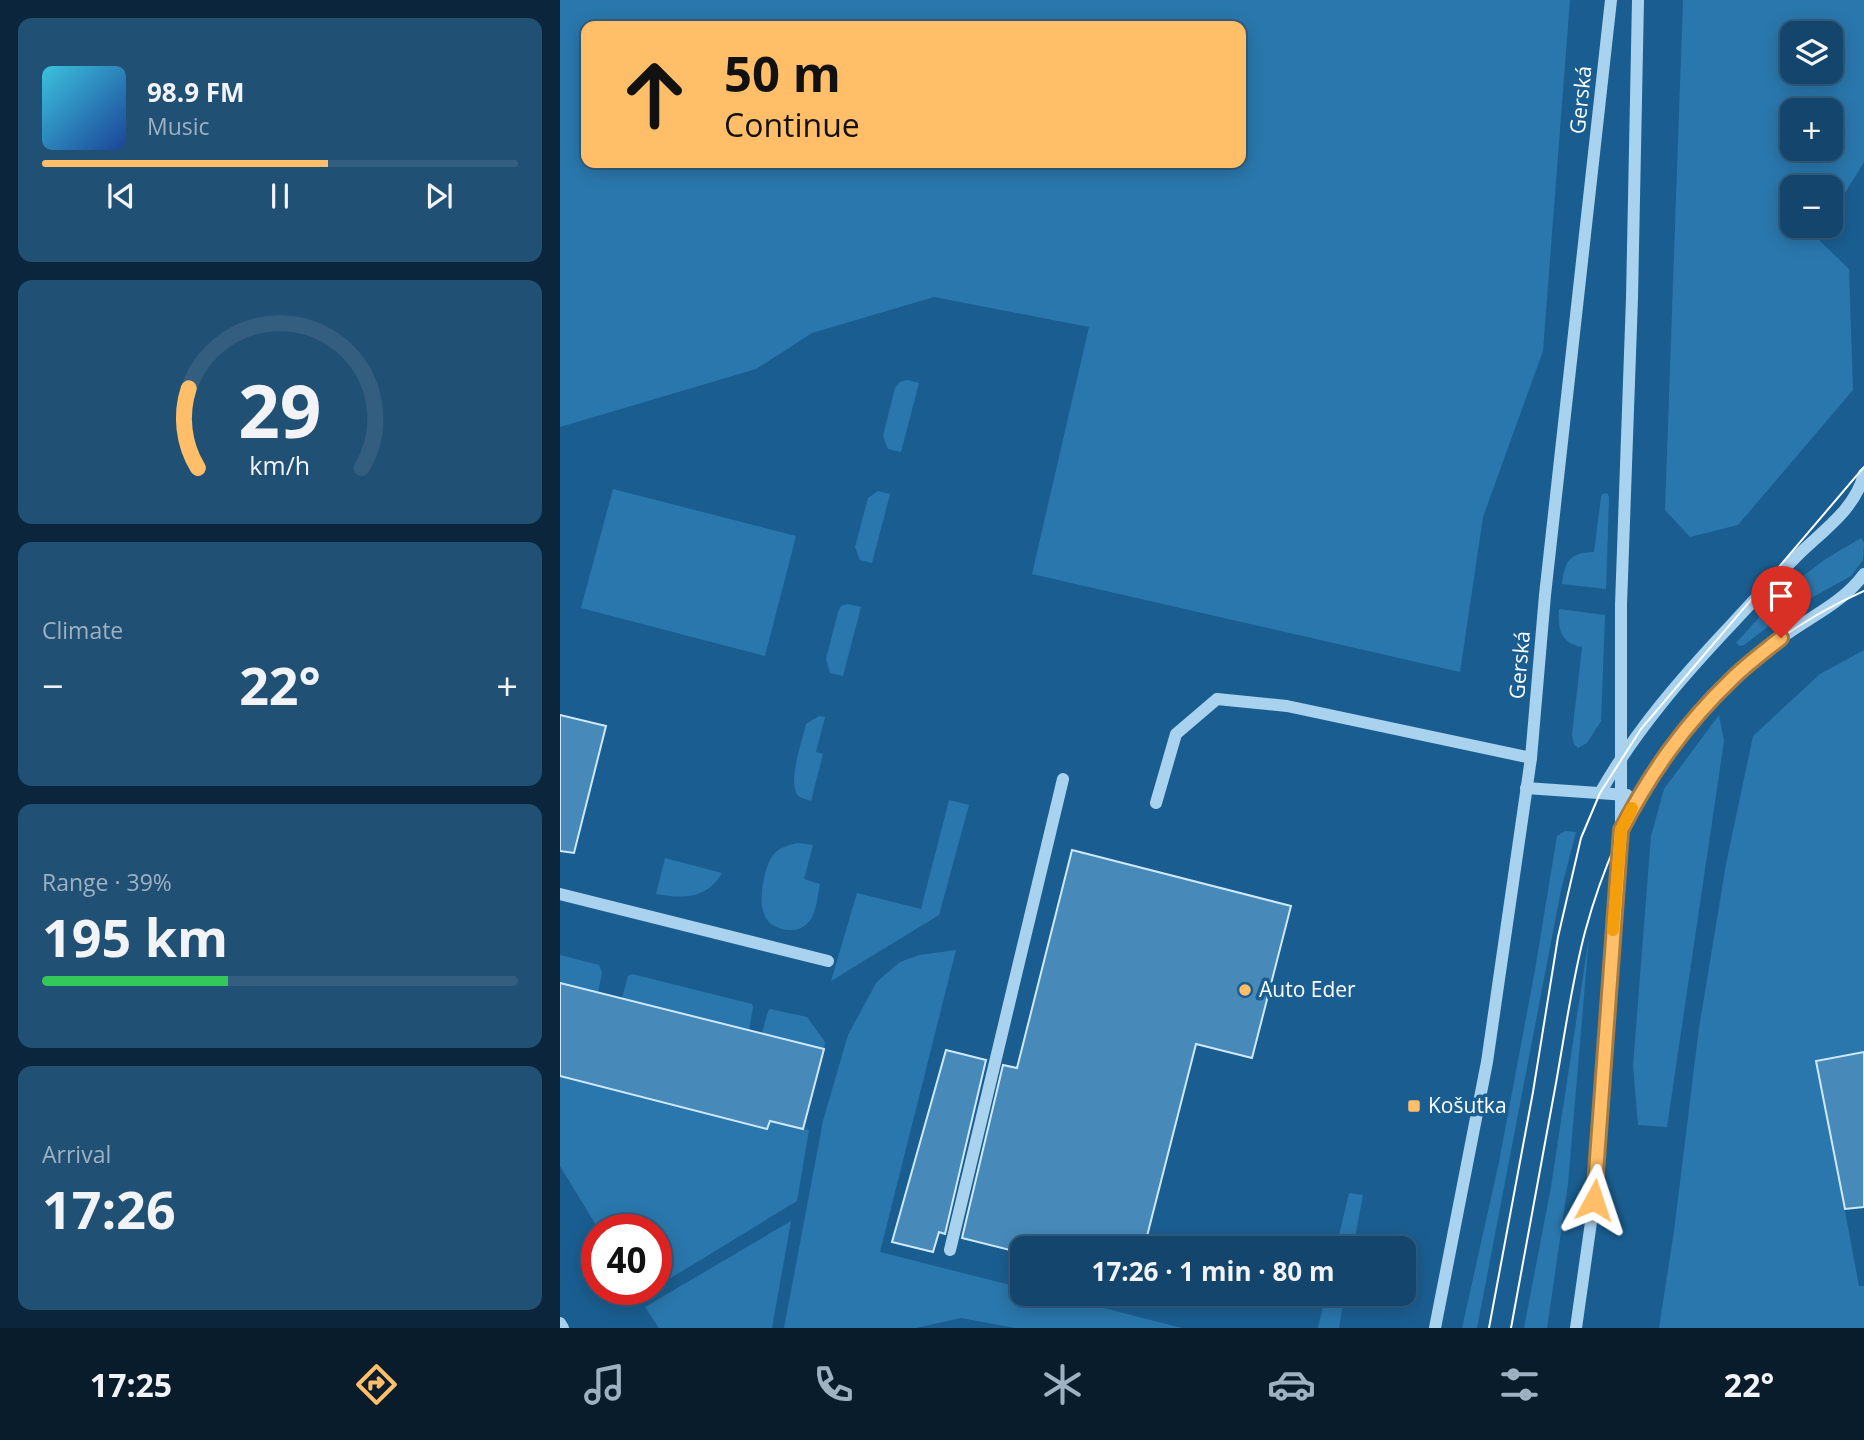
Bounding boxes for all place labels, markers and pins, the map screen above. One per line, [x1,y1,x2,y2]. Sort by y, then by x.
pin [1751,566,1811,638]
place label: Auto Eder [1259,975,1356,1003]
marker: Auto Eder [1237,982,1253,998]
place label: Košutka [1428,1091,1507,1119]
marker: Košutka [1406,1098,1422,1114]

